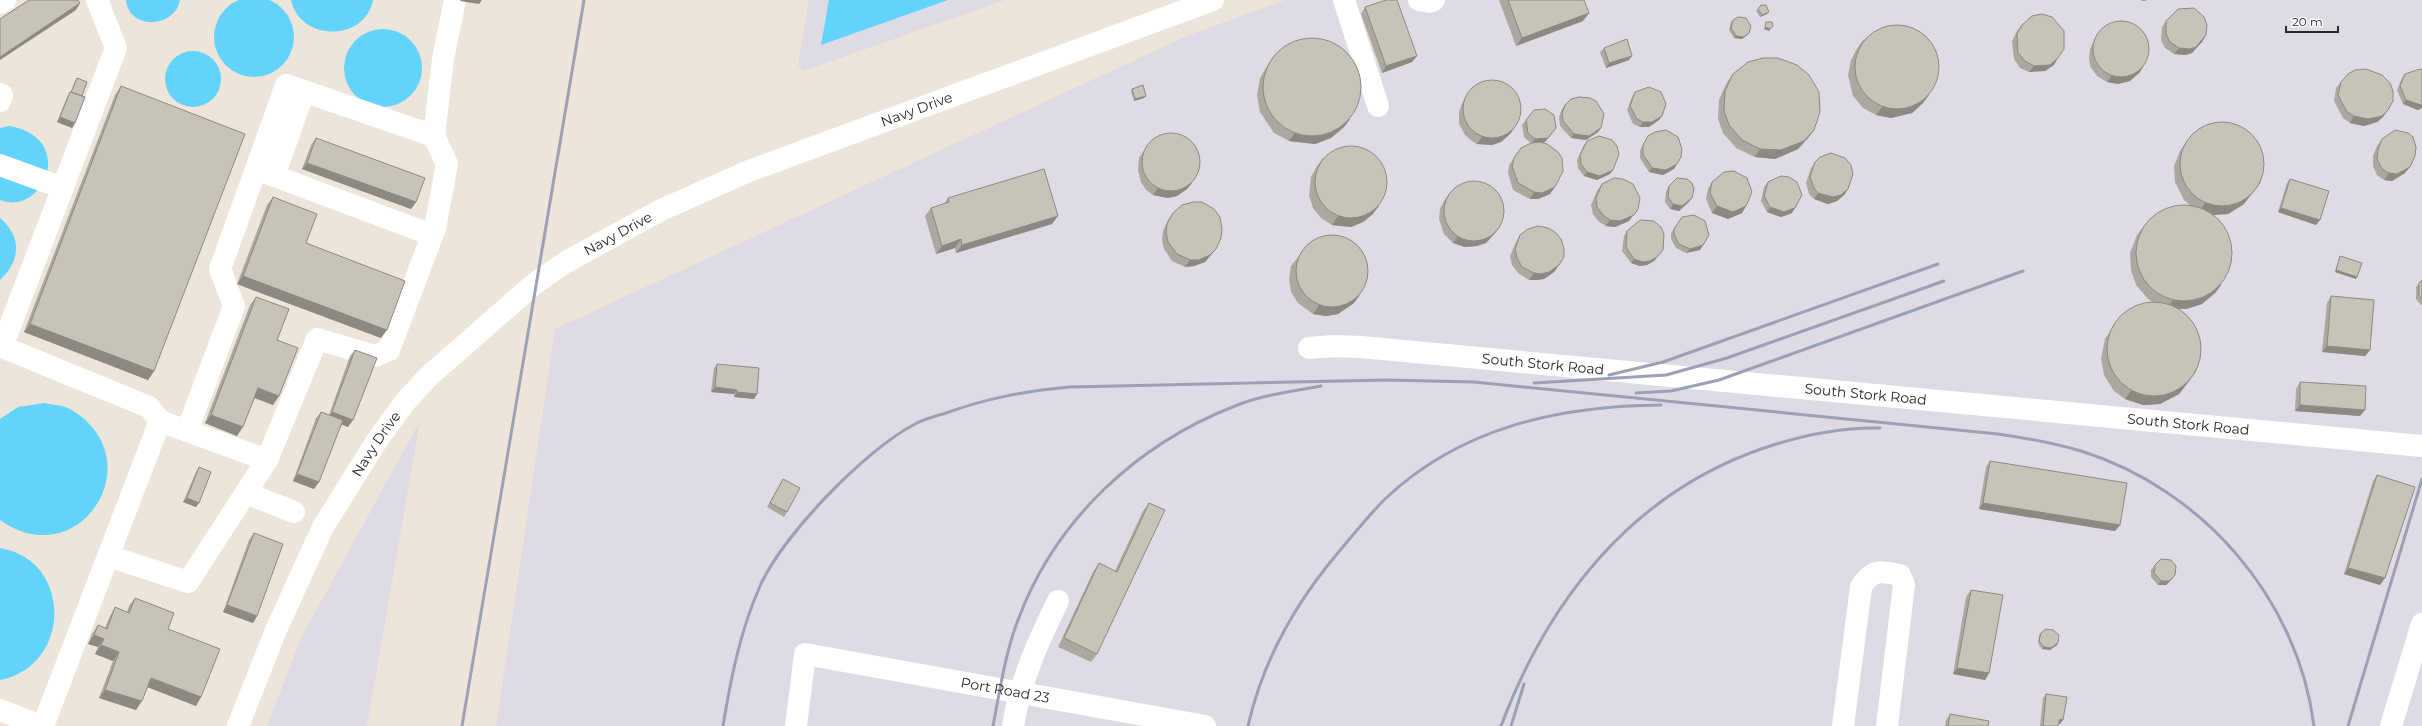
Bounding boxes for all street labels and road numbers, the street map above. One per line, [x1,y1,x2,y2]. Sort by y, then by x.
street label: Navy Drive [878,88,955,131]
street label: Navy Drive [581,208,655,260]
street label: South Stork Road [1481,349,1605,379]
street label: South Stork Road [1804,379,1928,409]
street label: Navy Drive [348,408,404,480]
street label: South Stork Road [2126,410,2250,439]
street label: Port Road 23 [959,673,1051,707]

